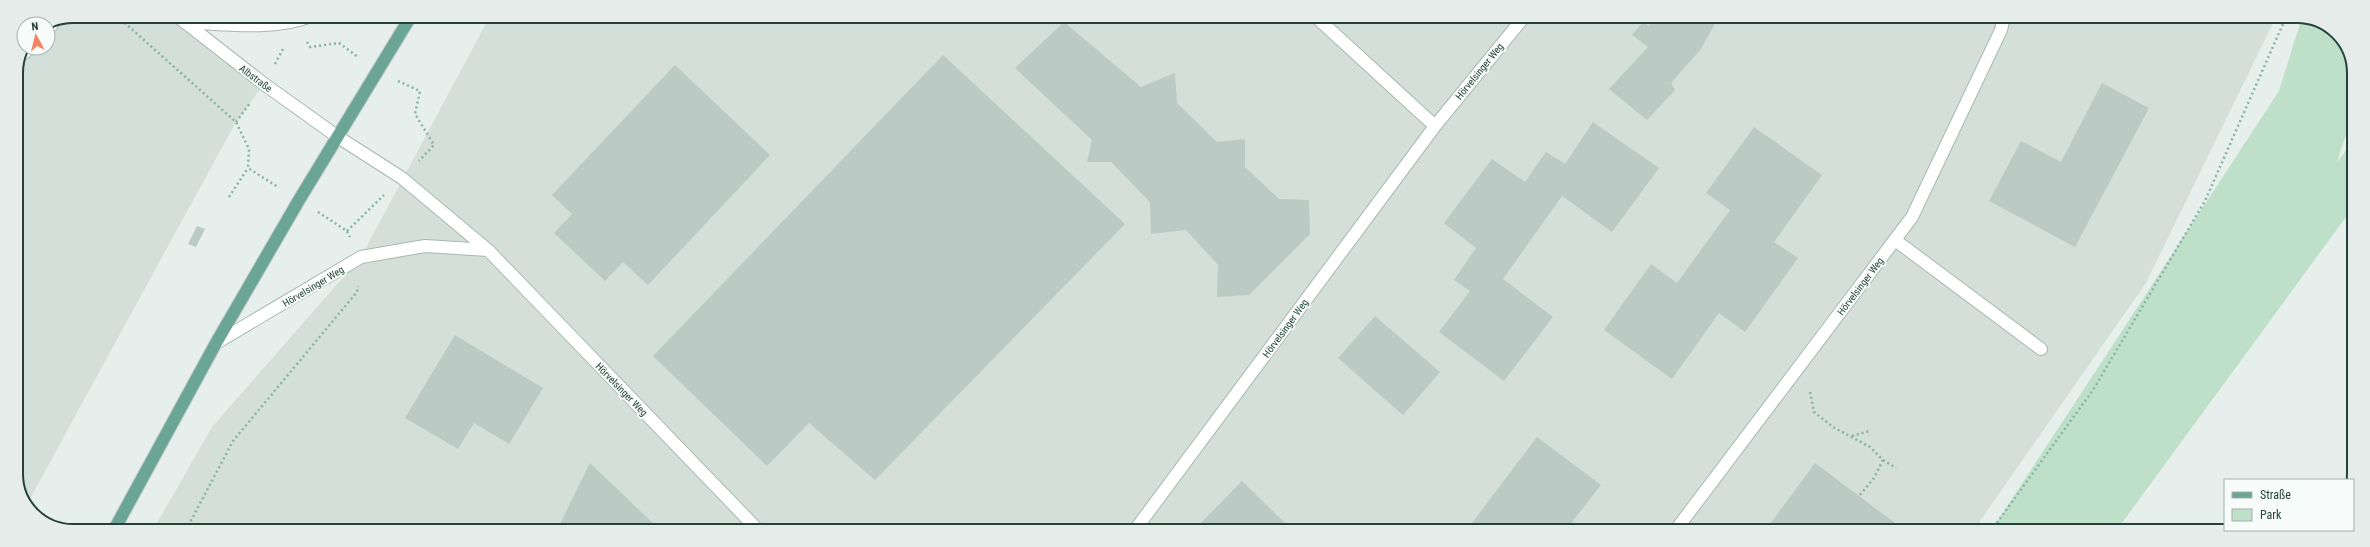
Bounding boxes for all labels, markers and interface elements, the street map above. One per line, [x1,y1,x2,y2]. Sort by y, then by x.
north arrow [16,16,56,56]
text: N [31,20,39,33]
street label: Hörvelsinger Weg [1453,41,1506,102]
street label: Albstraße [237,63,274,94]
street label: Hörvelsinger Weg [1835,255,1886,317]
street label: Hörvelsinger Weg [281,264,346,309]
street label: Hörvelsinger Weg [1261,297,1310,360]
street label: Hörvelsinger Weg [594,361,650,418]
legend [2224,479,2354,531]
text: Straße [2260,488,2291,502]
text: Park [2260,508,2282,522]

